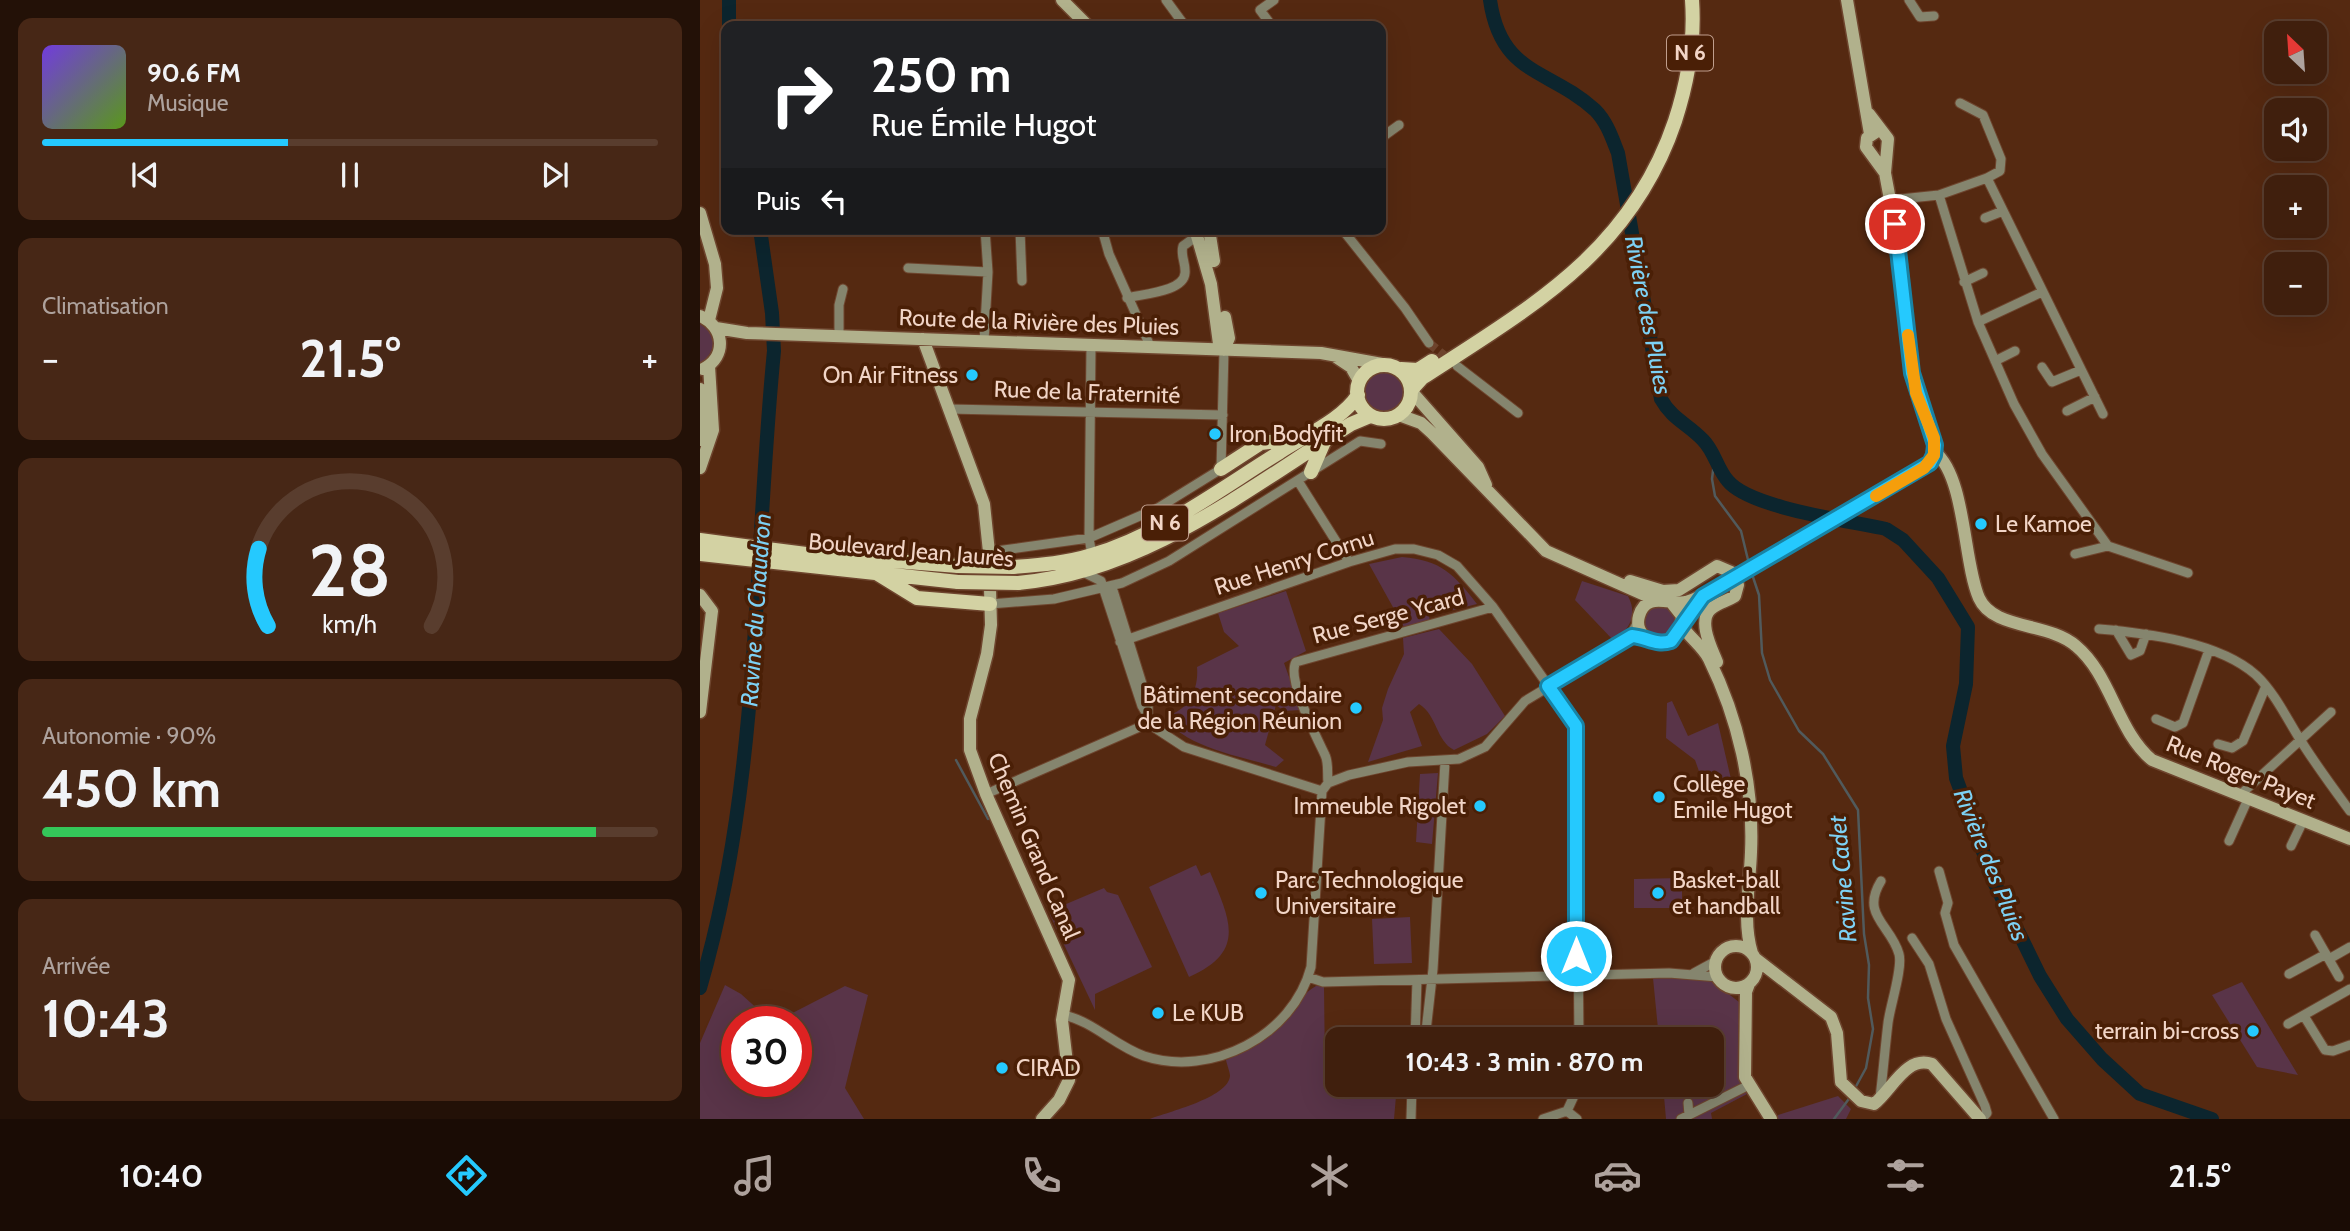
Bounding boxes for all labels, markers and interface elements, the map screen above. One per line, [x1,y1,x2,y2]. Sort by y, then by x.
north arrow [2264,21,2328,84]
map controls [2264,21,2327,315]
road number: N 6 [1667,36,1713,70]
text: 250 m [871,45,1011,104]
icon: right [756,49,847,140]
text: 90.6 FM [147,57,241,89]
text: Musique [147,89,229,117]
button: sound [2264,98,2327,161]
text: Rue Émile Hugot [871,105,1097,144]
icon: previous [126,156,164,194]
icon: pause [331,156,369,194]
icon: next [536,156,574,194]
button: + [2264,175,2327,238]
icon: left [815,182,853,220]
text: Puis [756,185,801,217]
pin [1865,194,1925,254]
icon: arrive [1876,205,1914,243]
water label: Rivière des Pluies [1619,233,1678,397]
button: − [2264,252,2327,315]
text: Climatisation [42,292,169,320]
street label: Route de la Rivière des Pluies [898,303,1180,341]
text: 21.5° [299,327,401,390]
text: − [42,335,59,382]
text: + [641,335,658,382]
place label: On Air Fitness [823,361,958,389]
marker: On Air Fitness [964,367,980,383]
street label: Rue de la Fraternité [993,375,1181,409]
place label: Iron Bodyfit [1229,420,1344,448]
marker: Iron Bodyfit [1207,426,1223,442]
road number: N 6 [1142,505,1188,540]
place label: Le Kamoe [1995,510,2092,538]
water label: Ravine du Chaudron [734,512,777,708]
marker: Le Kamoe [1973,516,1989,532]
street label: Rue Henry Cornu [1211,523,1377,601]
text: 28 [309,526,391,614]
street label: Boulevard Jean Jaurès [807,527,1015,573]
street label: Rue Serge Ycard [1309,582,1467,650]
text: km/h [323,608,377,638]
place label: Bâtiment secondaire de la Région Réunion [1137,681,1342,735]
marker: Bâtiment secondaire de la Région Réunion [1348,700,1364,716]
text: Autonomie · 90% [42,722,216,750]
street label: Rue Roger Payet [2162,729,2320,815]
street label: Chemin Grand Canal [982,748,1086,944]
text: 450 km [42,757,221,820]
place label: Collège Emile Hugot [1673,770,1793,824]
water label: Rivière des Pluies [1948,784,2035,945]
marker: Collège Emile Hugot [1651,789,1667,805]
place label: Immeuble Rigolet [1294,792,1466,820]
marker: Immeuble Rigolet [1472,798,1488,814]
water label: Ravine Cadet [1822,814,1862,944]
place label: Parc Technologique Universitaire [1275,866,1464,920]
place label: Basket-ball et handball [1672,866,1781,920]
marker: Parc Technologique Universitaire [1253,885,1269,901]
marker: Basket-ball et handball [1650,885,1666,901]
position arrow [1539,919,1613,993]
text: Arrivée [42,952,110,980]
text: 10:43 [42,987,170,1050]
place label: Le KUB [1172,999,1244,1027]
marker: Le KUB [1150,1005,1166,1021]
speed limit sign: 30 [721,1006,812,1097]
place label: terrain bi-cross [2095,1017,2239,1045]
marker: terrain bi-cross [2245,1023,2261,1039]
text: 10:43 · 3 min · 870 m [1406,1046,1643,1078]
place label: CIRAD [1016,1054,1081,1082]
marker: CIRAD [994,1060,1010,1076]
icon: directions [442,1151,491,1200]
icon: music [730,1151,779,1200]
icon: phone [1017,1151,1066,1200]
icon: climate [1305,1151,1354,1200]
icon: car [1593,1151,1642,1200]
icon: filters [1881,1151,1930,1200]
text: 10:40 [119,1156,203,1195]
text: 21.5° [2168,1156,2231,1195]

